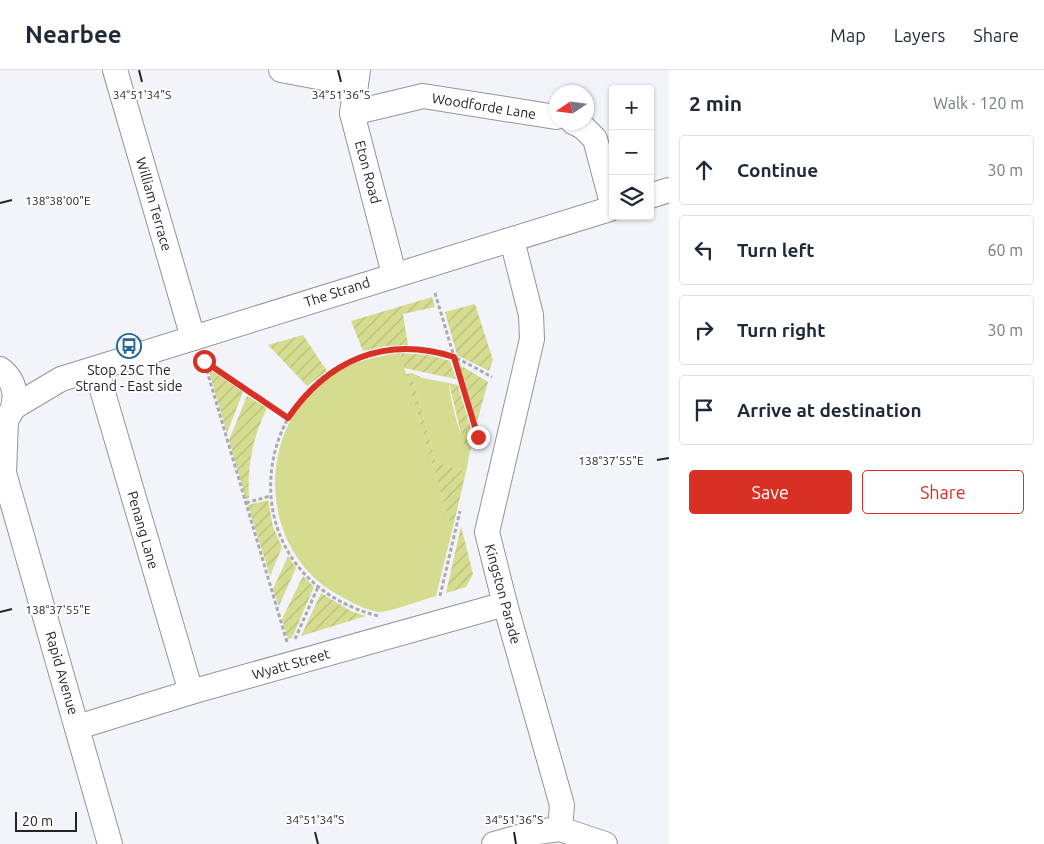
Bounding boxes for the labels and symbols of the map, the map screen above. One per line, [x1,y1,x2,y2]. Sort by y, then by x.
north arrow [549,85,594,130]
text: 34°51'34"S [113,88,171,101]
text: 34°51'36"S [312,88,370,101]
street label: Woodforde Lane [431,90,537,122]
street label: Eton Road [352,139,384,205]
street label: William Terrace [133,155,175,253]
text: 138°38'00"E [25,194,91,207]
street label: The Strand [302,274,372,310]
bus stop icon: Stop 25C The Strand - East side [116,333,142,359]
route start [193,350,216,373]
place label: Stop 25C The Strand - East side [75,362,183,394]
route end [467,426,490,449]
text: 138°37'55"E [578,454,644,467]
street label: Penang Lane [124,489,162,571]
street label: Kingston Parade [482,542,524,646]
text: 138°37'55"E [25,603,91,616]
street label: Rapid Avenue [42,629,82,717]
street label: Wyatt Street [250,645,332,683]
scale bar [15,809,78,832]
text: 34°51'34"S [286,813,344,826]
text: 34°51'36"S [485,813,543,826]

